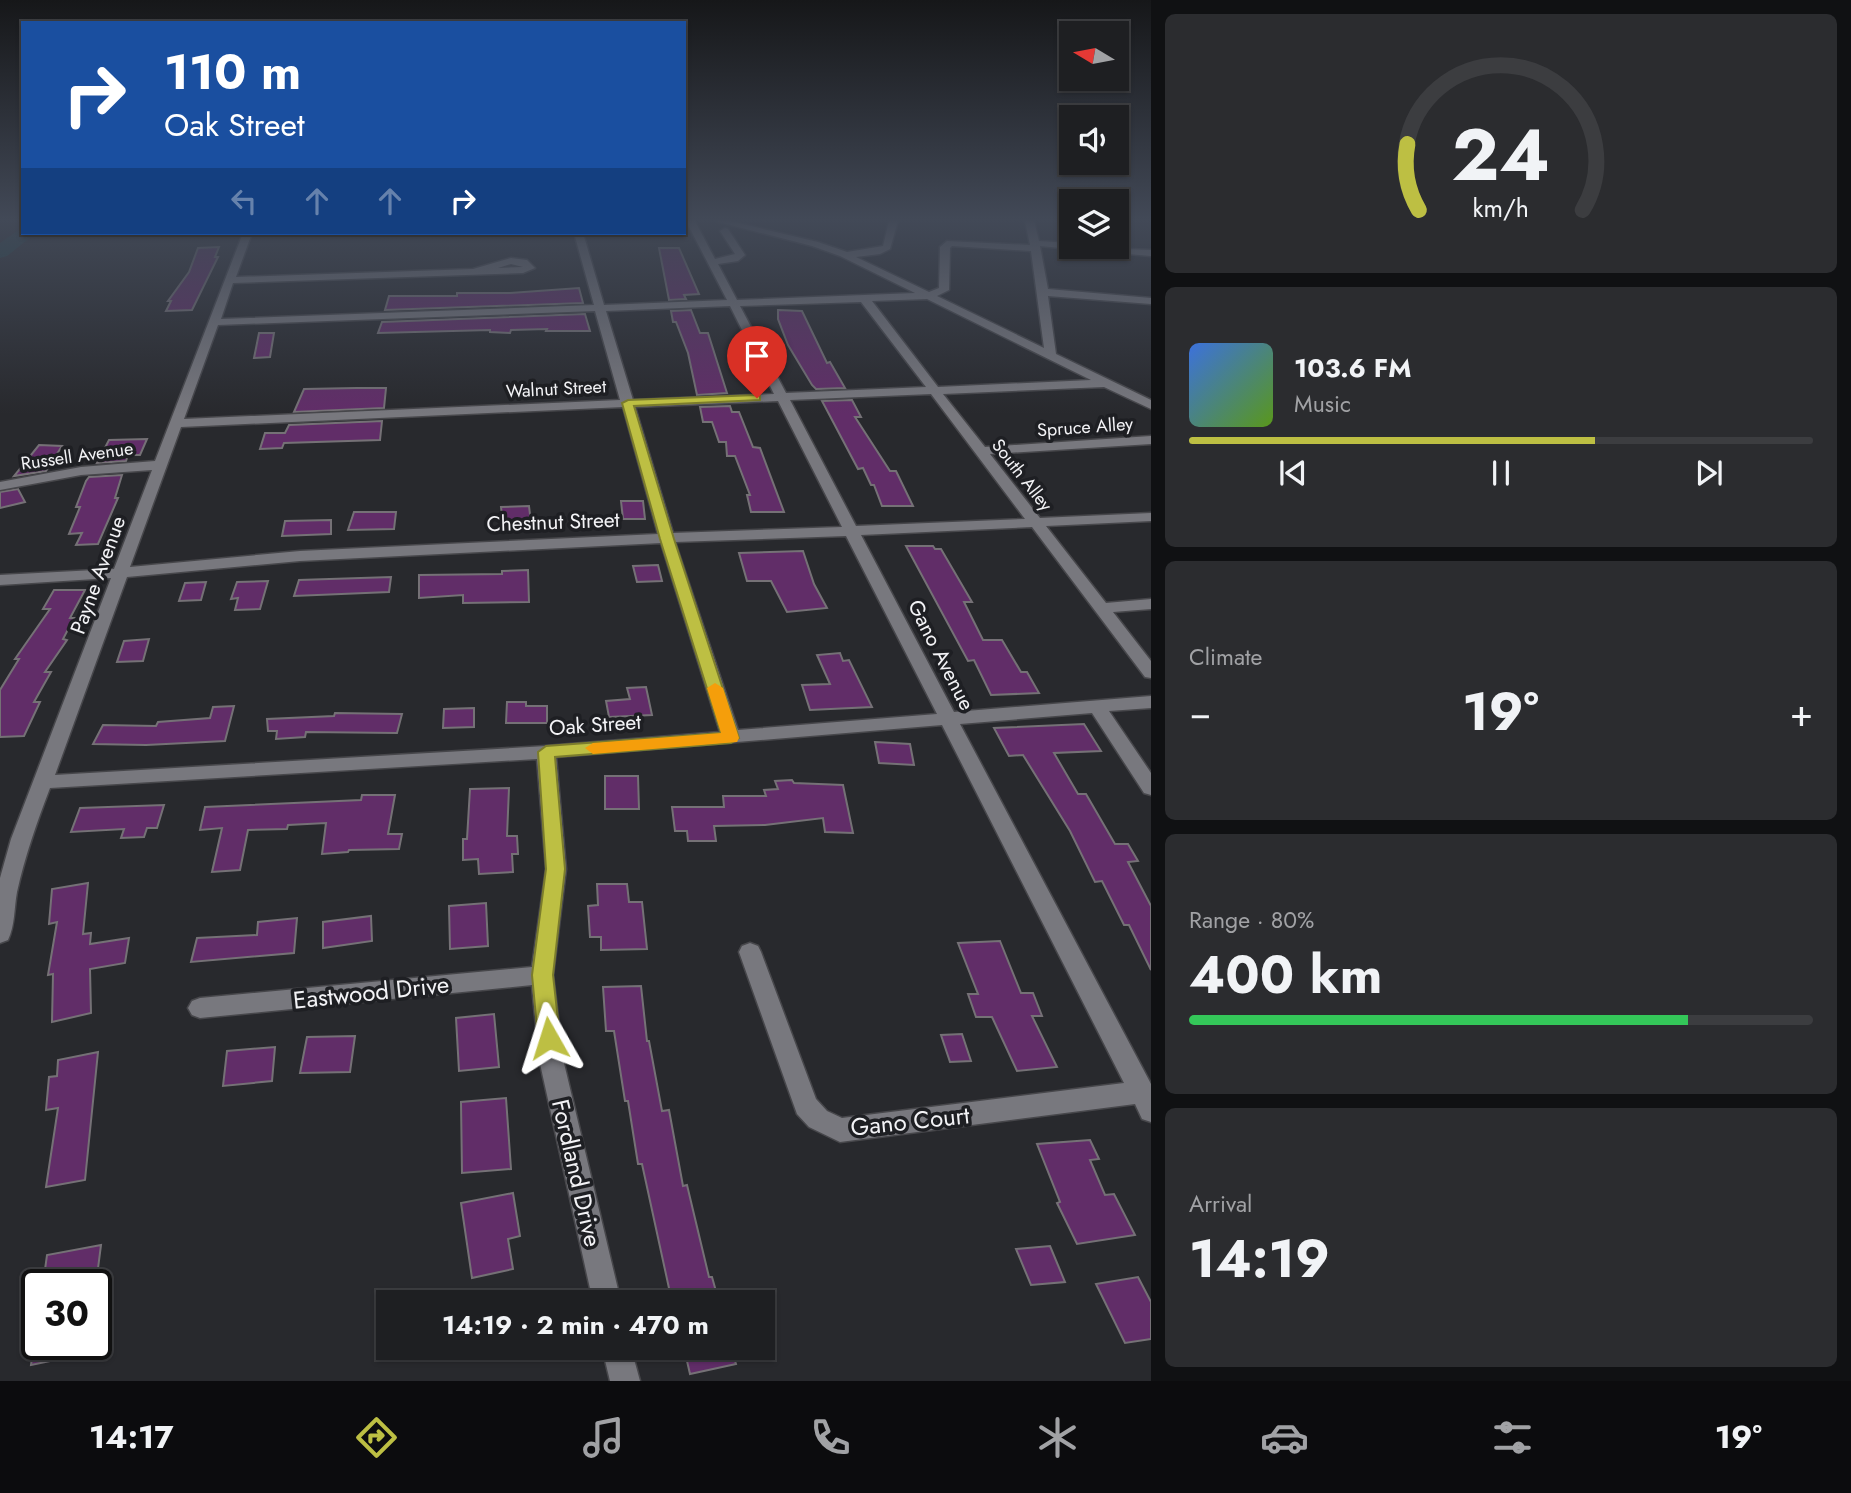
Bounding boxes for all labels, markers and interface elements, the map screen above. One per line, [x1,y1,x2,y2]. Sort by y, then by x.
north arrow [1059,21,1129,91]
map controls [1059,21,1129,259]
text: 110 m [164,37,301,107]
icon: right [49,49,140,140]
text: Oak Street [164,102,305,148]
text: 24 [1452,102,1550,207]
button: sound [1059,105,1129,175]
icon: left [225,182,263,220]
icon: ahead [298,182,336,220]
icon: ahead [371,182,409,220]
icon: right [444,182,482,220]
button: layers [1059,189,1129,259]
text: km/h [1473,190,1529,226]
pin [727,326,787,398]
icon: arrive [738,337,776,375]
text: 103.6 FM [1294,349,1411,387]
street label: Walnut Street [505,373,607,405]
text: Music [1294,387,1351,421]
street label: Spruce Alley [1036,411,1134,443]
street label: South Alley [985,433,1059,517]
street label: Russell Avenue [19,435,135,477]
icon: previous [1274,454,1312,492]
icon: pause [1482,454,1520,492]
icon: next [1690,454,1728,492]
street label: Chestnut Street [486,505,620,539]
street label: Payne Avenue [63,512,133,638]
street label: Gano Avenue [900,594,982,716]
text: Climate [1189,640,1262,674]
text: 19° [1462,674,1539,750]
text: − [1189,685,1211,740]
text: + [1790,685,1813,740]
street label: Oak Street [548,707,642,743]
text: Range · 80% [1189,903,1314,937]
text: 400 km [1189,937,1382,1013]
street label: Eastwood Drive [291,966,451,1018]
position arrow [512,1001,586,1075]
street label: Fordland Drive [543,1096,611,1250]
street label: Gano Court [849,1097,971,1145]
text: Arrival [1189,1187,1252,1221]
text: 14:19 [1189,1221,1330,1297]
speed limit sign: 30 [21,1269,112,1360]
text: 14:19 · 2 min · 470 m [442,1306,709,1344]
icon: directions [352,1413,401,1462]
icon: music [579,1413,628,1462]
icon: phone [806,1413,855,1462]
icon: climate [1033,1413,1082,1462]
icon: car [1260,1413,1309,1462]
icon: filters [1488,1413,1537,1462]
text: 14:17 [89,1414,174,1460]
text: 19° [1715,1414,1762,1460]

